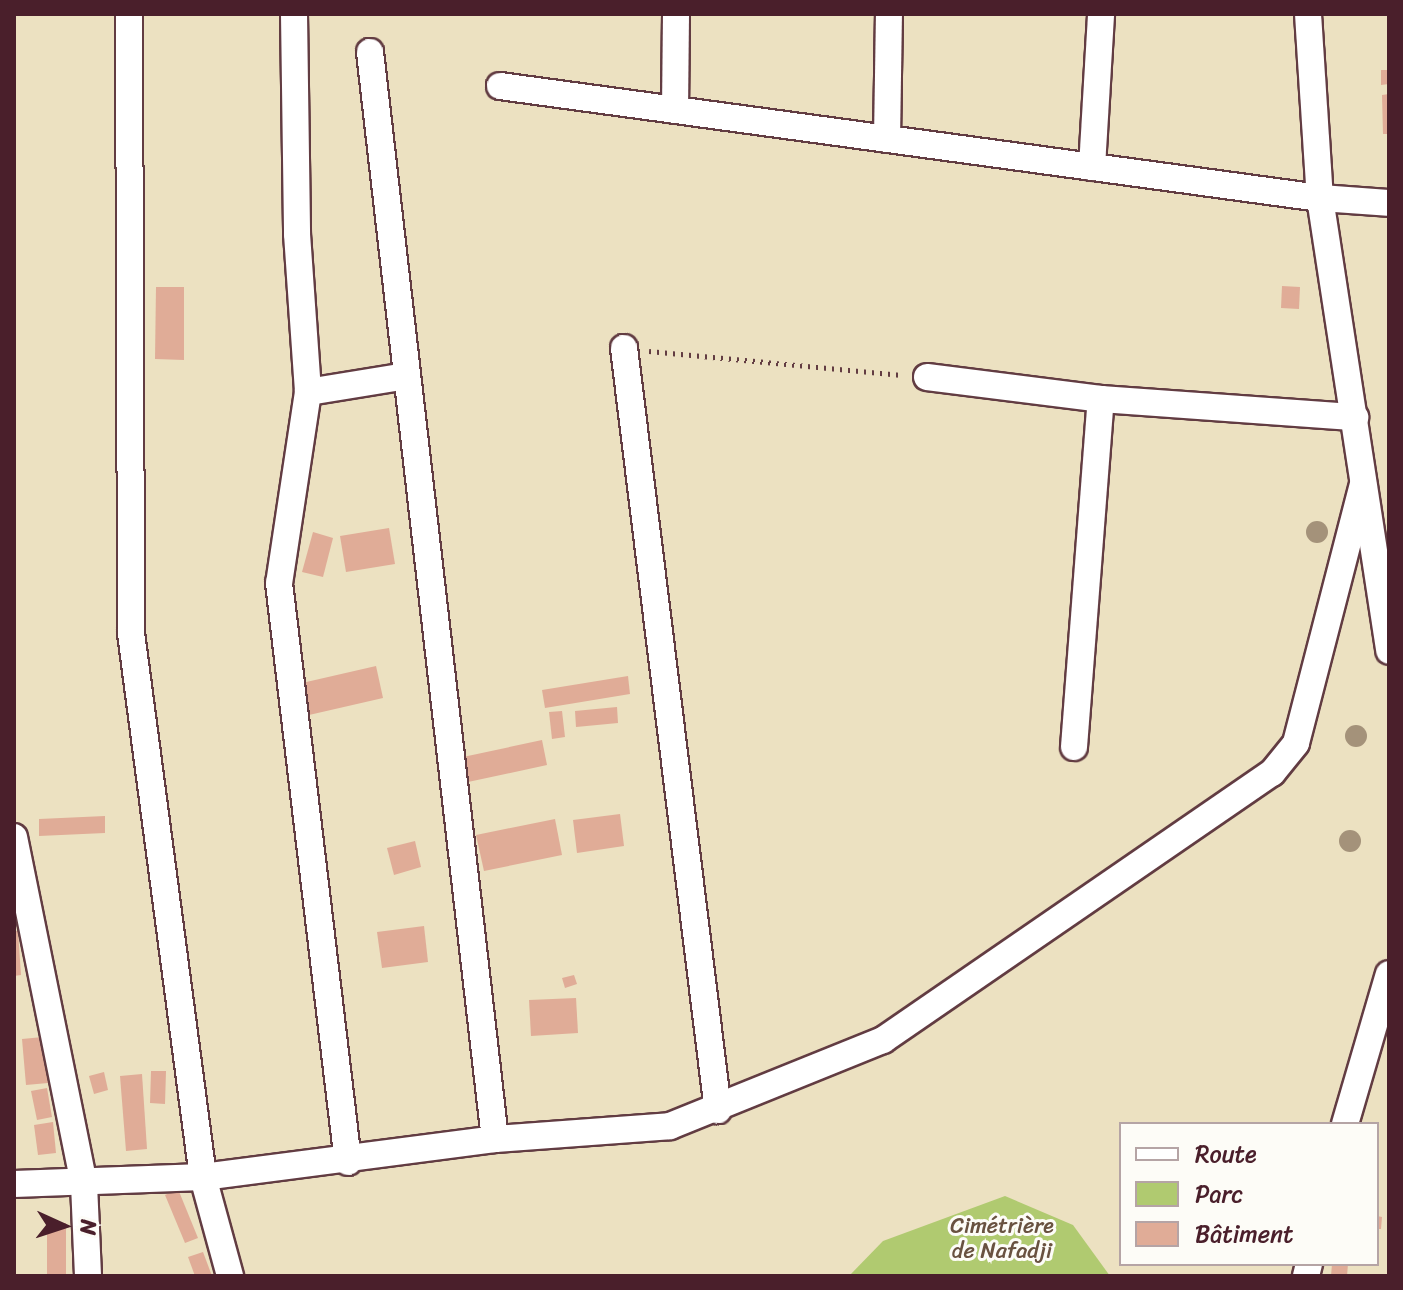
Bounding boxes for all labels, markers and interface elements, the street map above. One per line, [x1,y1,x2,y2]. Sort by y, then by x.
legend [1119,1122,1379,1266]
text: Route [1195,1133,1257,1175]
text: Parc [1195,1173,1243,1215]
north arrow [24,1186,104,1266]
park label: Cimétrière de Nafadji [950,1212,1054,1264]
text: Bâtiment [1195,1213,1294,1255]
text: N [69,1219,108,1236]

